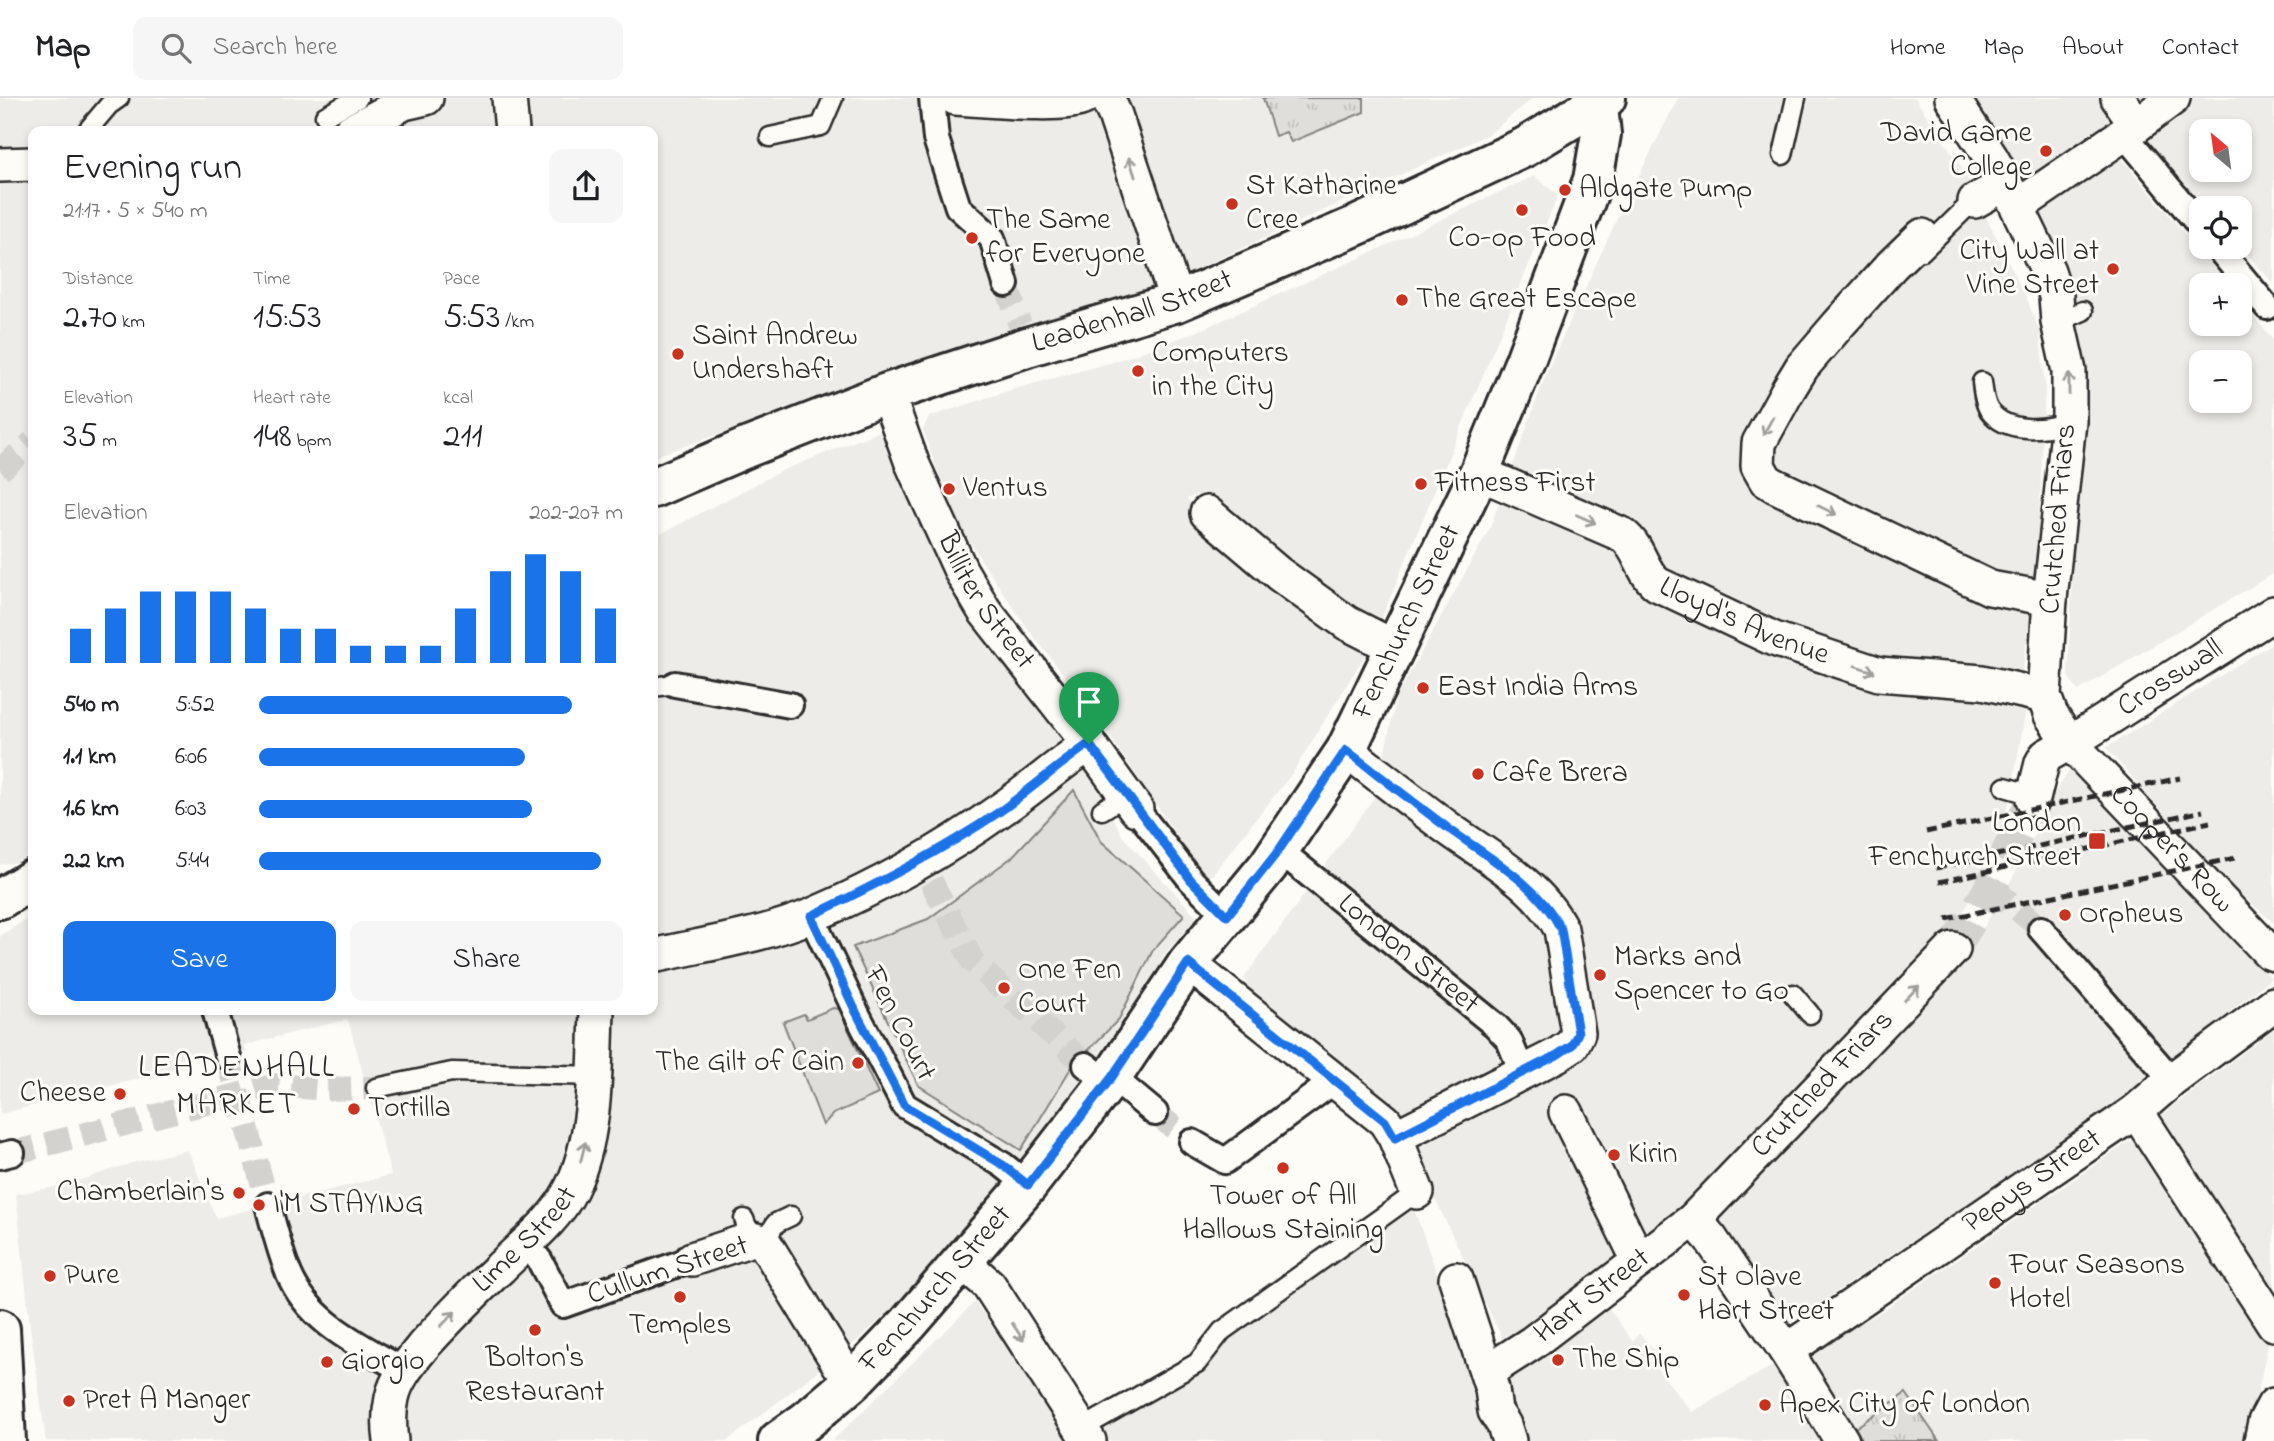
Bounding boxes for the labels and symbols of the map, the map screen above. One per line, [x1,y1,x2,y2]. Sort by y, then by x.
place label: David Game College [1880,112,2033,190]
north arrow [2189,119,2252,182]
marker: David Game College [2038,143,2054,159]
one-way arrow [1125,157,1137,179]
place label: St Katharine Cree [1246,165,1398,243]
place label: Aldgate Pump [1579,168,1752,212]
marker: Aldgate Pump [1557,182,1573,198]
marker: St Katharine Cree [1224,196,1240,212]
place label: The Same for Everyone [986,199,1146,277]
marker: Co-op Food [1514,202,1530,218]
place label: Co-op Food [1448,217,1596,261]
marker: The Same for Everyone [964,230,980,246]
place label: City Wall at Vine Street [1960,230,2099,308]
street label: Leadenhall Street [1027,259,1240,366]
marker: City Wall at Vine Street [2105,261,2121,277]
place label: The Great Escape [1416,278,1637,322]
marker: The Great Escape [1394,292,1410,308]
place label: Saint Andrew Undershaft [692,315,858,393]
place label: Computers in the City [1152,332,1289,410]
marker: Saint Andrew Undershaft [670,346,686,362]
marker: Computers in the City [1130,363,1146,379]
one-way arrow [2062,372,2076,395]
one-way arrow [1761,416,1775,436]
street label: Crutched Friars [2029,422,2089,616]
place label: Fitness First [1434,462,1596,506]
place label: Ventus [962,467,1048,511]
marker: Fitness First [1413,476,1429,492]
marker: Ventus [941,481,957,497]
one-way arrow [1816,504,1837,517]
one-way arrow [1575,513,1596,526]
street label: Fenchurch Street [1341,517,1473,728]
street label: Billiter Street [924,524,1045,680]
street label: Lloyd's Avenue [1651,566,1835,678]
street label: Crosswall [2109,629,2232,729]
one-way arrow [1853,664,1875,676]
place label: East India Arms [1437,666,1638,710]
pin [1059,672,1119,744]
marker: East India Arms [1415,680,1431,696]
place label: Cafe Brera [1492,752,1628,796]
marker: Cafe Brera [1470,766,1486,782]
street label: Cooper's Row [2099,775,2244,924]
place label: London Fenchurch Street [1868,802,2081,880]
marker: London Fenchurch Street [2087,831,2107,851]
street label: London Street [1327,883,1489,1026]
place label: Orpheus [2079,893,2183,937]
marker: Orpheus [2057,907,2073,923]
place label: Marks and Spencer to Go [1614,936,1789,1014]
place label: One Fen Court [1018,949,1121,1027]
street label: Fen Court [851,958,947,1089]
marker: Marks and Spencer to Go [1592,967,1608,983]
marker: One Fen Court [996,980,1012,996]
one-way arrow [1903,985,1920,1002]
street label: Crutched Friars [1741,1000,1905,1169]
place label: The Gilt of Cain [655,1041,844,1085]
district label: LEADENHALL MARKET [138,1045,336,1129]
marker: The Gilt of Cain [850,1055,866,1071]
place label: Cheese [20,1072,107,1116]
marker: Cheese [112,1086,128,1102]
place label: Tortilla [368,1087,451,1131]
marker: Tortilla [346,1101,362,1117]
street label: Pepys Street [1954,1118,2111,1245]
place label: Kirin [1628,1133,1677,1177]
one-way arrow [577,1141,590,1164]
marker: Kirin [1606,1147,1622,1163]
marker: Tower of All Hallows Staining [1275,1160,1291,1176]
place label: Chamberlain's [56,1171,225,1215]
place label: Tower of All Hallows Staining [1182,1175,1384,1253]
street label: Lime Street [463,1179,590,1305]
place label: I'M STAYING [273,1183,424,1227]
marker: Chamberlain's [231,1185,247,1201]
street label: Fenchurch Street [849,1195,1023,1384]
marker: I'M STAYING [251,1197,267,1213]
street label: Cullum Street [582,1224,754,1318]
street label: Hart Street [1525,1238,1660,1355]
place label: Four Seasons Hotel [2008,1244,2185,1322]
place label: Pure [64,1254,120,1298]
place label: St Olave Hart Street [1698,1256,1834,1334]
marker: Pure [42,1268,58,1284]
marker: Four Seasons Hotel [1987,1275,2003,1291]
marker: St Olave Hart Street [1676,1287,1692,1303]
marker: Temples [672,1289,688,1305]
place label: Temples [628,1304,732,1348]
one-way arrow [440,1311,457,1328]
one-way arrow [1012,1321,1026,1341]
marker: Bolton's Restaurant [527,1322,543,1338]
place label: Bolton's Restaurant [465,1337,605,1415]
place label: The Ship [1572,1338,1680,1382]
place label: Giorgio [341,1340,425,1384]
marker: The Ship [1550,1352,1566,1368]
marker: Giorgio [319,1354,335,1370]
place label: Pret A Manger [83,1379,251,1423]
place label: Apex City of London [1779,1383,2030,1427]
marker: Pret A Manger [61,1393,77,1409]
marker: Apex City of London [1757,1397,1773,1413]

